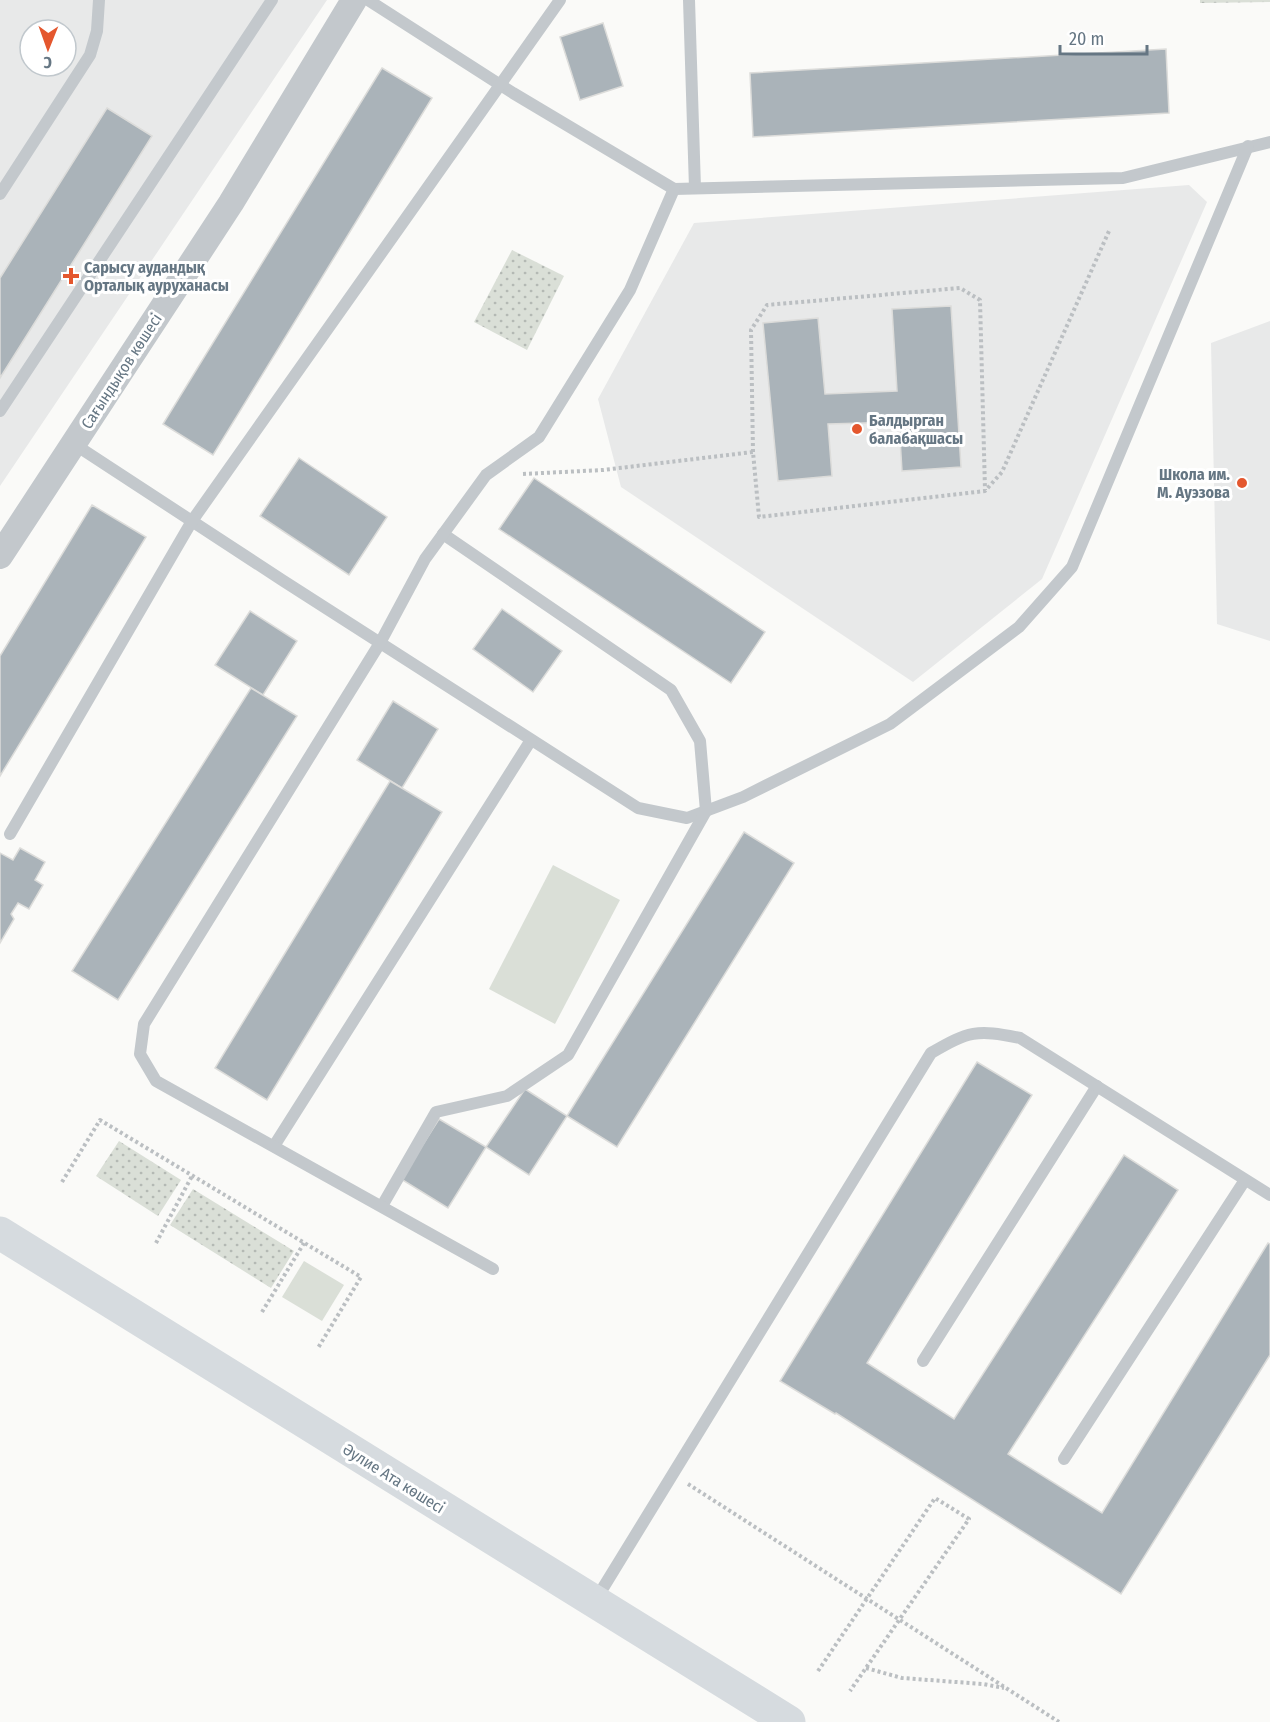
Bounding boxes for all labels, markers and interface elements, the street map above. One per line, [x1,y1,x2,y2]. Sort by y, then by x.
north arrow [18,18,78,78]
scale bar [1060,18,1147,56]
text: 20 m [1069,28,1104,50]
text: С [43,53,52,72]
place label: Сарысу аудандық Орталық ауруханасы [84,258,229,295]
marker: Сарысу аудандық Орталық ауруханасы [62,267,80,285]
street label: Сағындықов көшесі [77,310,166,432]
place label: Балдырган балабақшасы [869,411,963,448]
marker: Балдырган балабақшасы [850,422,864,436]
place label: Школа им. М. Ауэзова [1157,465,1230,502]
marker: Школа им. М. Ауэзова [1235,476,1249,490]
street label: Әулие Ата көшесі [339,1439,448,1517]

